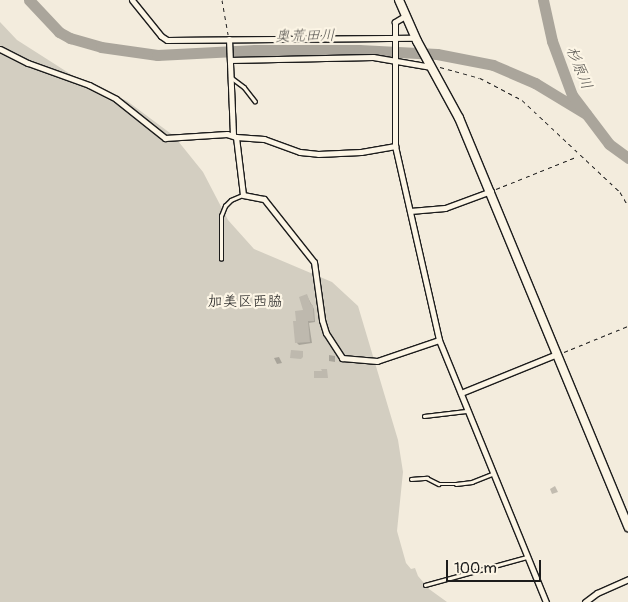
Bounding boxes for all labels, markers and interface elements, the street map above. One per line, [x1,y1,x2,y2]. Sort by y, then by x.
water label: 奥荒田川 [275,26,335,46]
water label: 杉原川 [562,44,596,92]
district label: 加美区西脇 [208,293,282,311]
scale bar [448,550,543,582]
text: 100 m [454,559,497,578]

